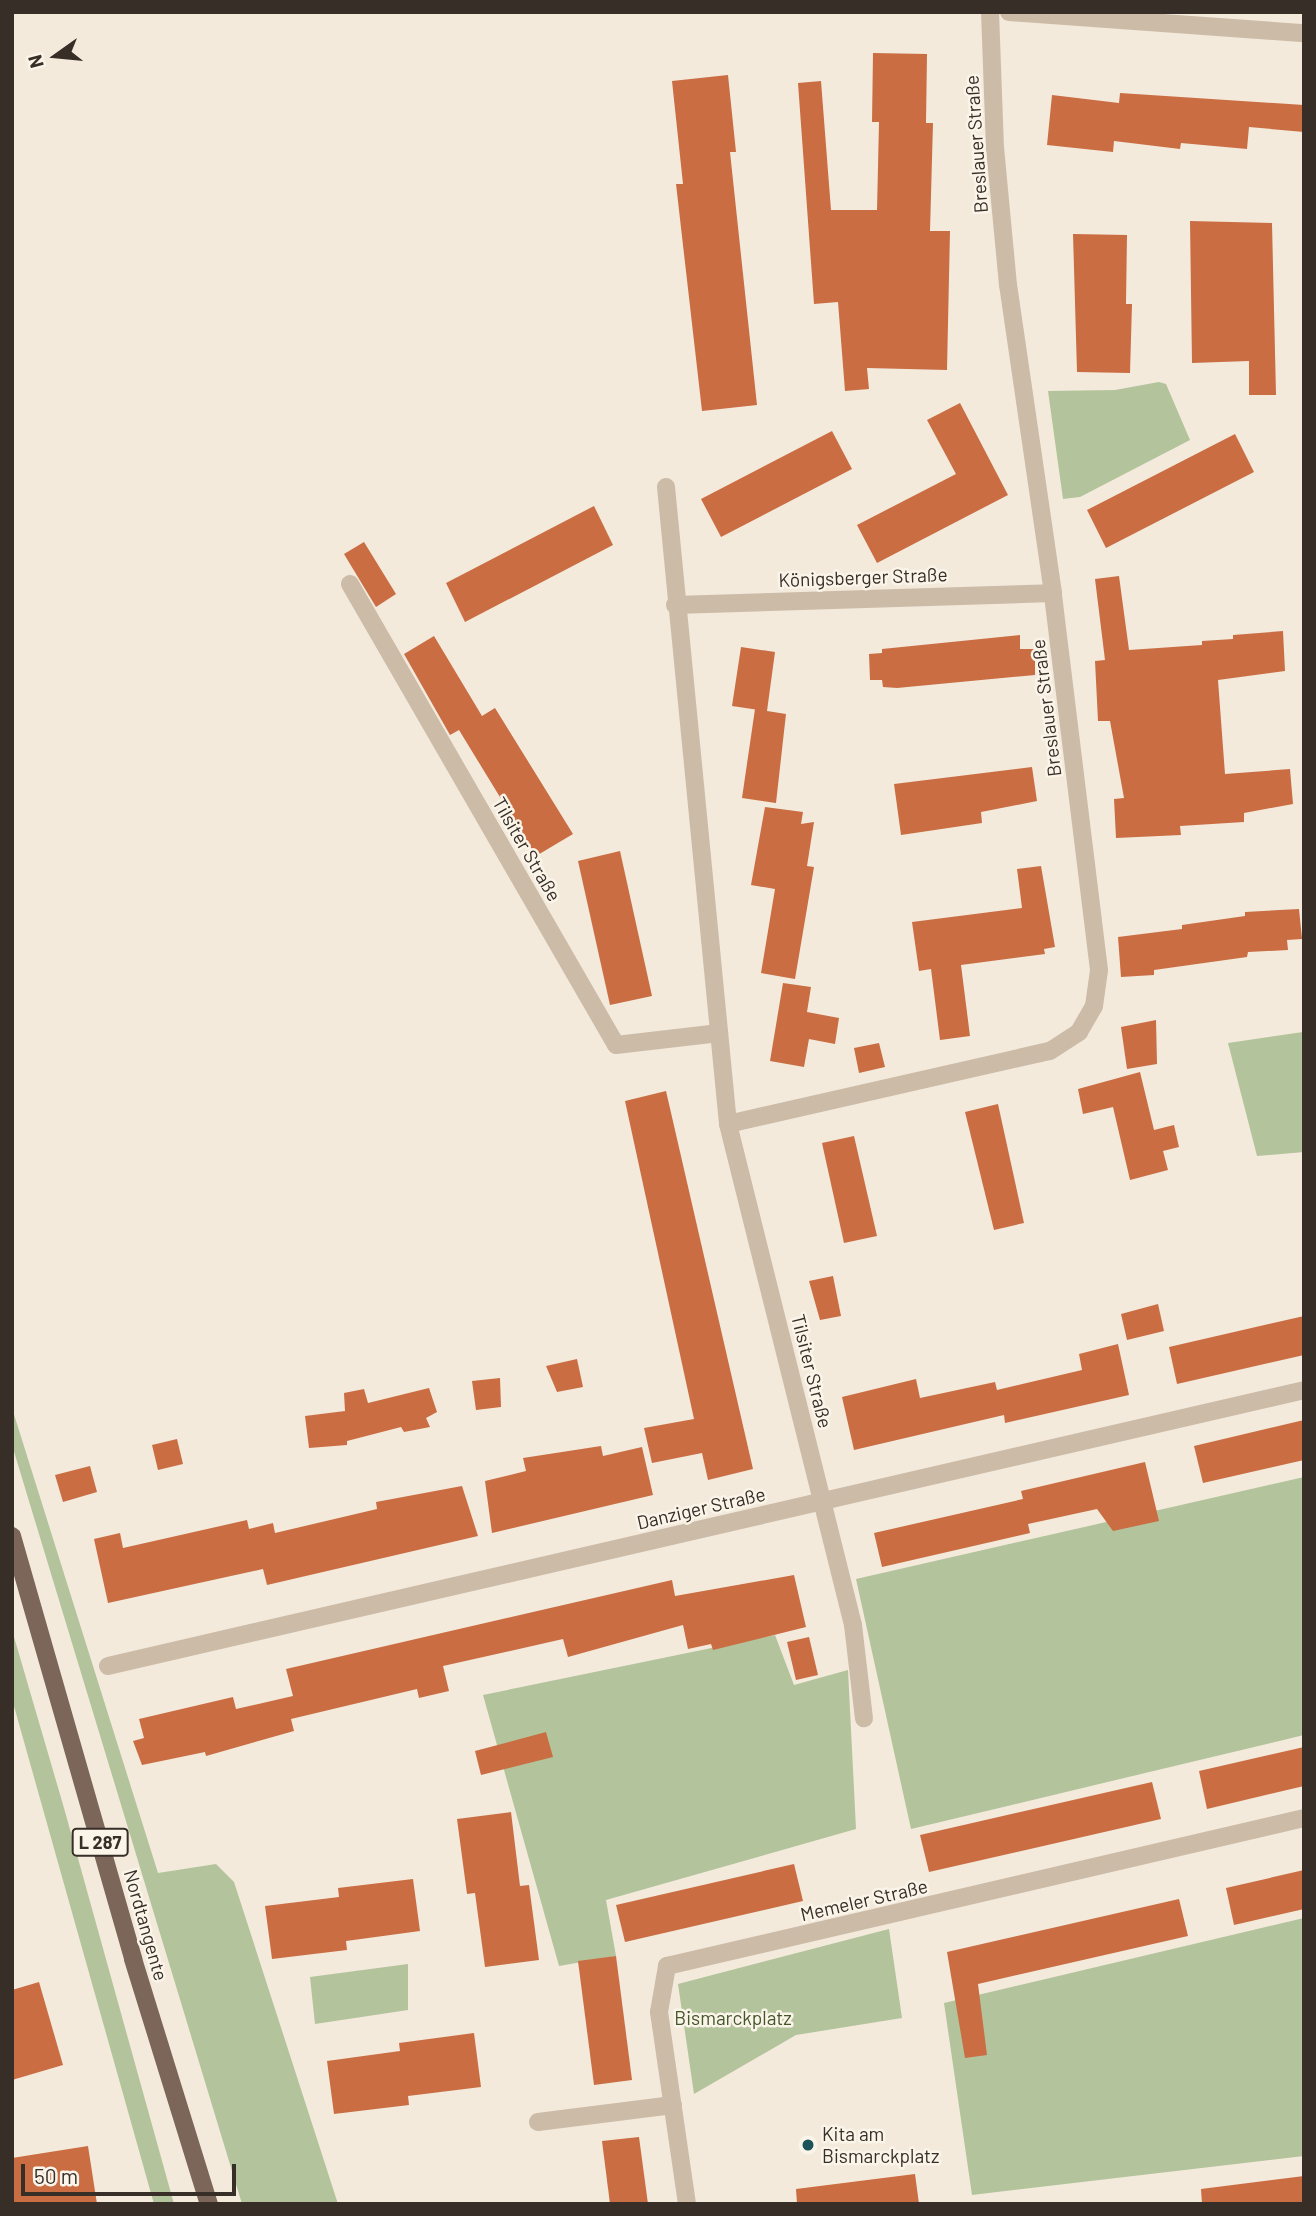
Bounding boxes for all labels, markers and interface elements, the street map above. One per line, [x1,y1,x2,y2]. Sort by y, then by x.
north arrow [21,21,91,91]
text: N [22,52,48,71]
street label: Breslauer Straße [960,74,992,214]
street label: Königsberger Straße [778,563,948,591]
street label: Breslauer Straße [1026,638,1066,778]
street label: Tilsiter Straße [488,793,566,905]
street label: Tilsiter Straße [787,1312,837,1430]
street label: Danziger Straße [635,1482,767,1534]
road number: L 287 [70,1828,130,1856]
street label: Nordtangente [119,1867,173,1983]
street label: Memeler Straße [798,1874,930,1926]
park label: Bismarckplatz [674,2007,792,2029]
place label: Kita am Bismarckplatz [822,2123,939,2167]
marker: Kita am Bismarckplatz [800,2137,816,2153]
scale bar [24,2150,240,2194]
text: 50 m [34,2163,78,2188]

